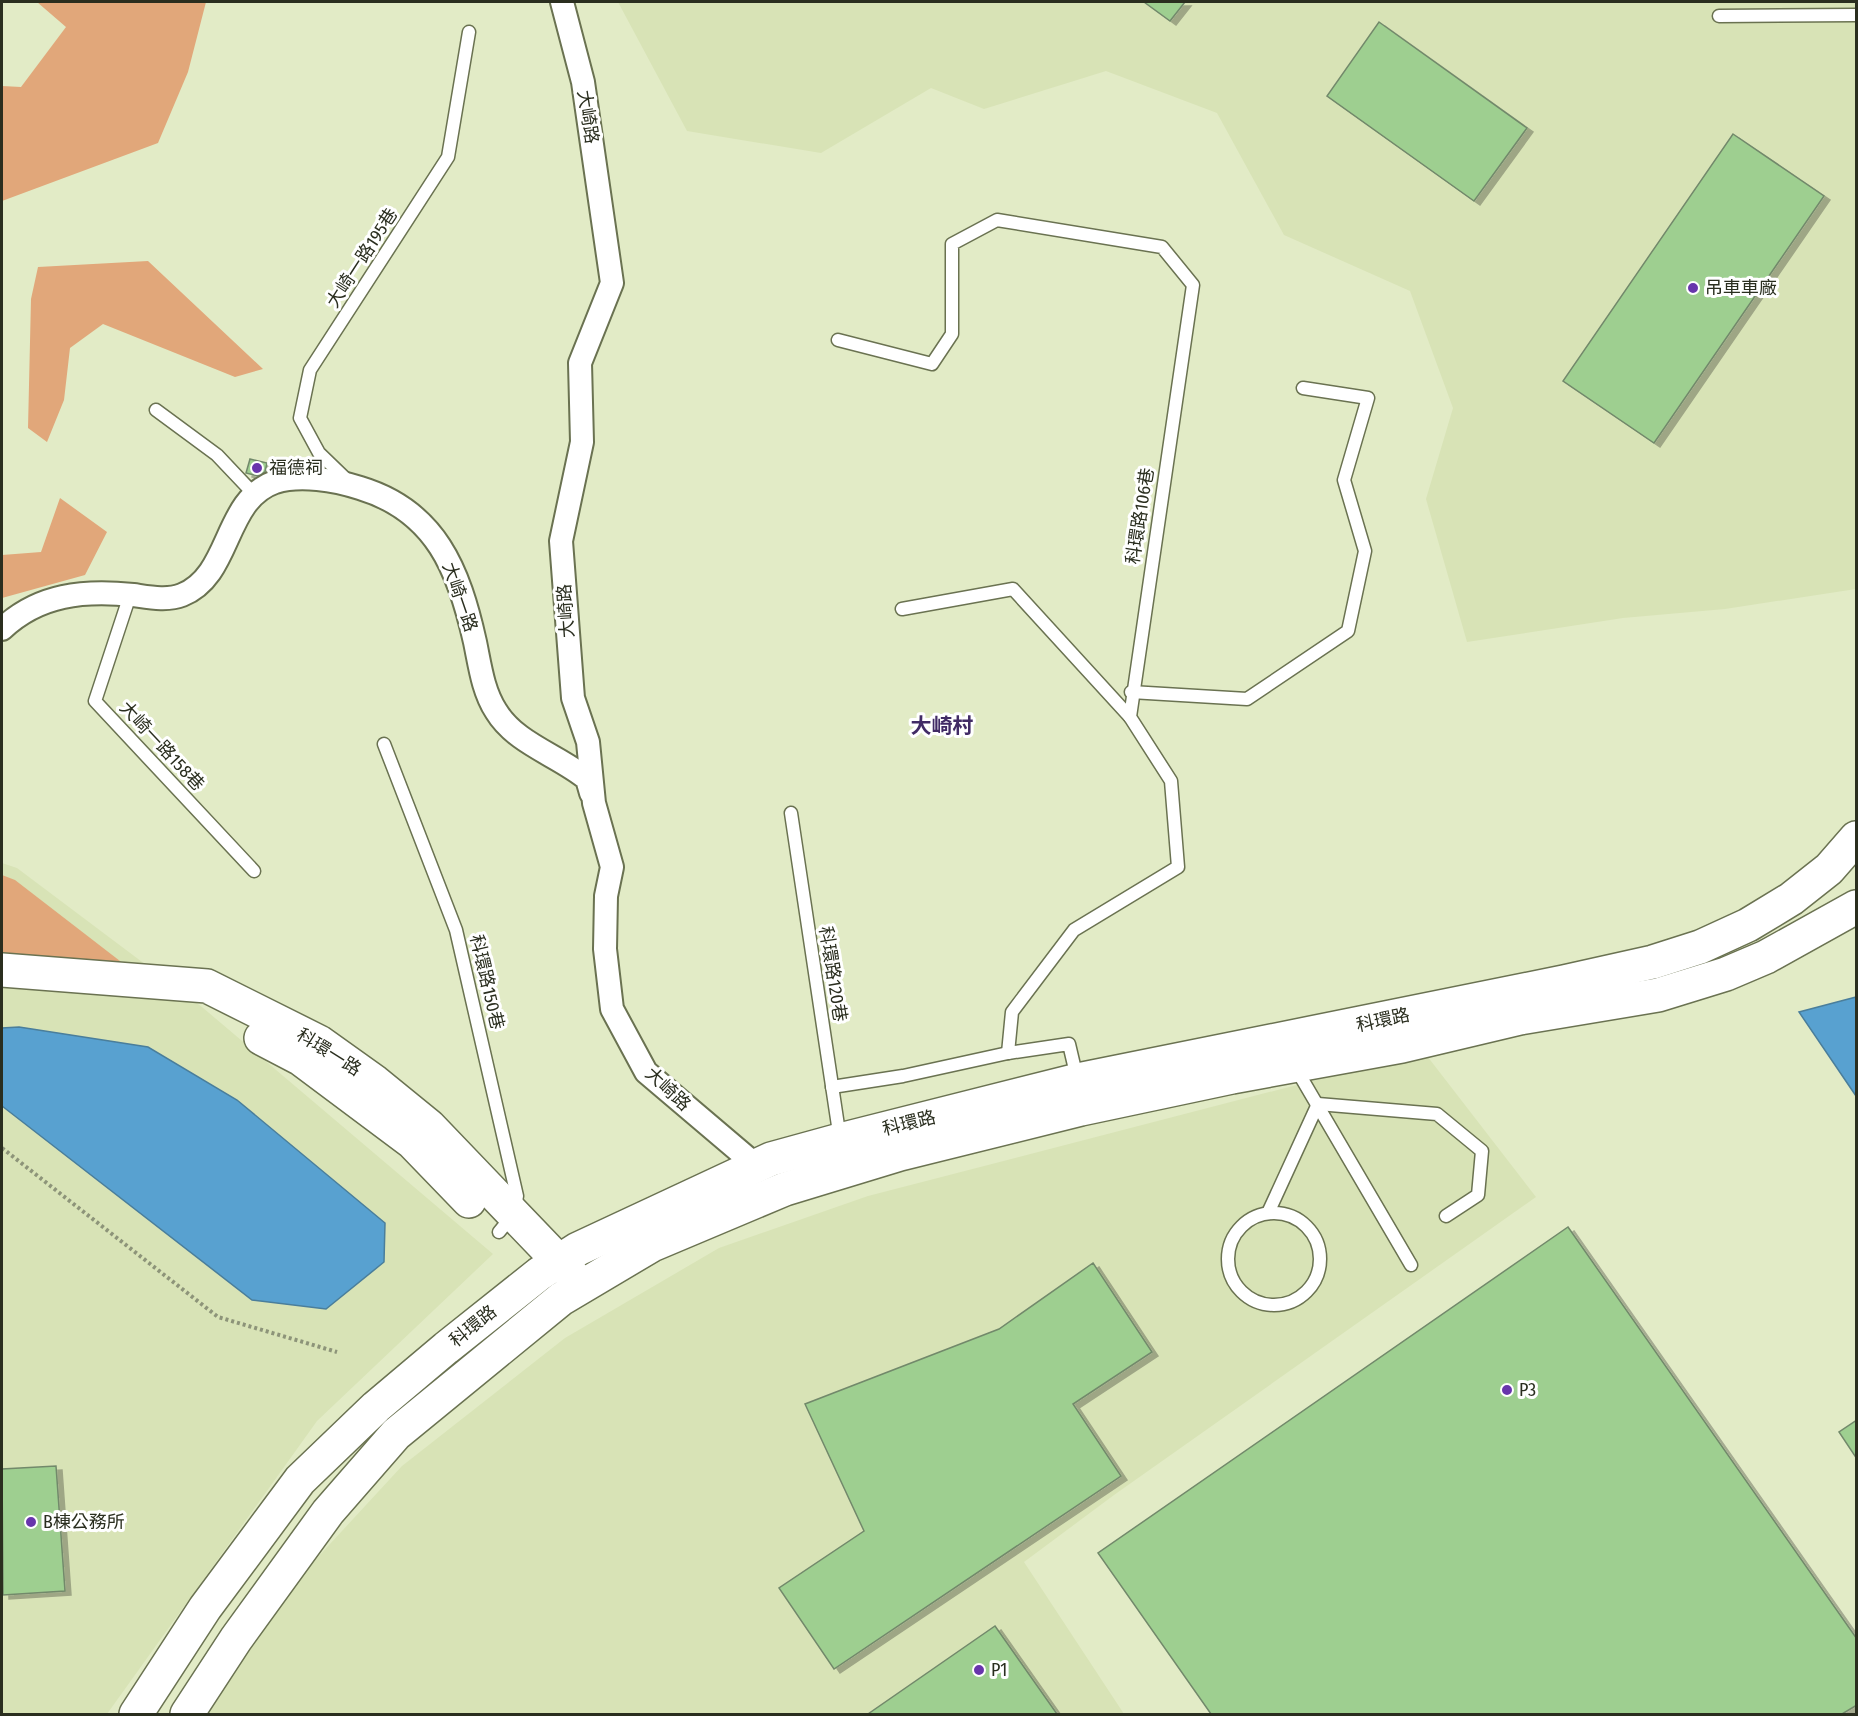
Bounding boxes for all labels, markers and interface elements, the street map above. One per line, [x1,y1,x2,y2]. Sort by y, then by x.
street label: 大崎路 [573,89,603,145]
street label: 大崎一路195巷 [322,204,402,312]
place label: 吊車車廠 [1705,277,1777,299]
marker: 吊車車廠 [1686,281,1700,295]
place label: 福德祠 [269,457,323,479]
marker: 福德祠 [250,461,264,475]
street label: 科環路106巷 [1122,466,1158,566]
street label: 大崎一路 [438,559,482,635]
street label: 大崎路 [553,583,579,639]
street label: 大崎一路158巷 [115,697,209,795]
district label: 大崎村 [911,713,974,739]
street label: 科環路120巷 [815,925,851,1023]
street label: 科環路150巷 [465,932,509,1032]
street label: 科環路 [1354,1004,1412,1036]
street label: 科環一路 [293,1024,365,1080]
street label: 大崎路 [641,1063,695,1115]
street label: 科環路 [880,1106,938,1140]
street label: 科環路 [445,1300,501,1352]
place label: P3 [1519,1379,1536,1401]
marker: P3 [1500,1383,1514,1397]
place label: B棟公務所 [43,1511,125,1533]
marker: B棟公務所 [24,1515,38,1529]
place label: P1 [991,1659,1007,1681]
marker: P1 [972,1663,986,1677]

